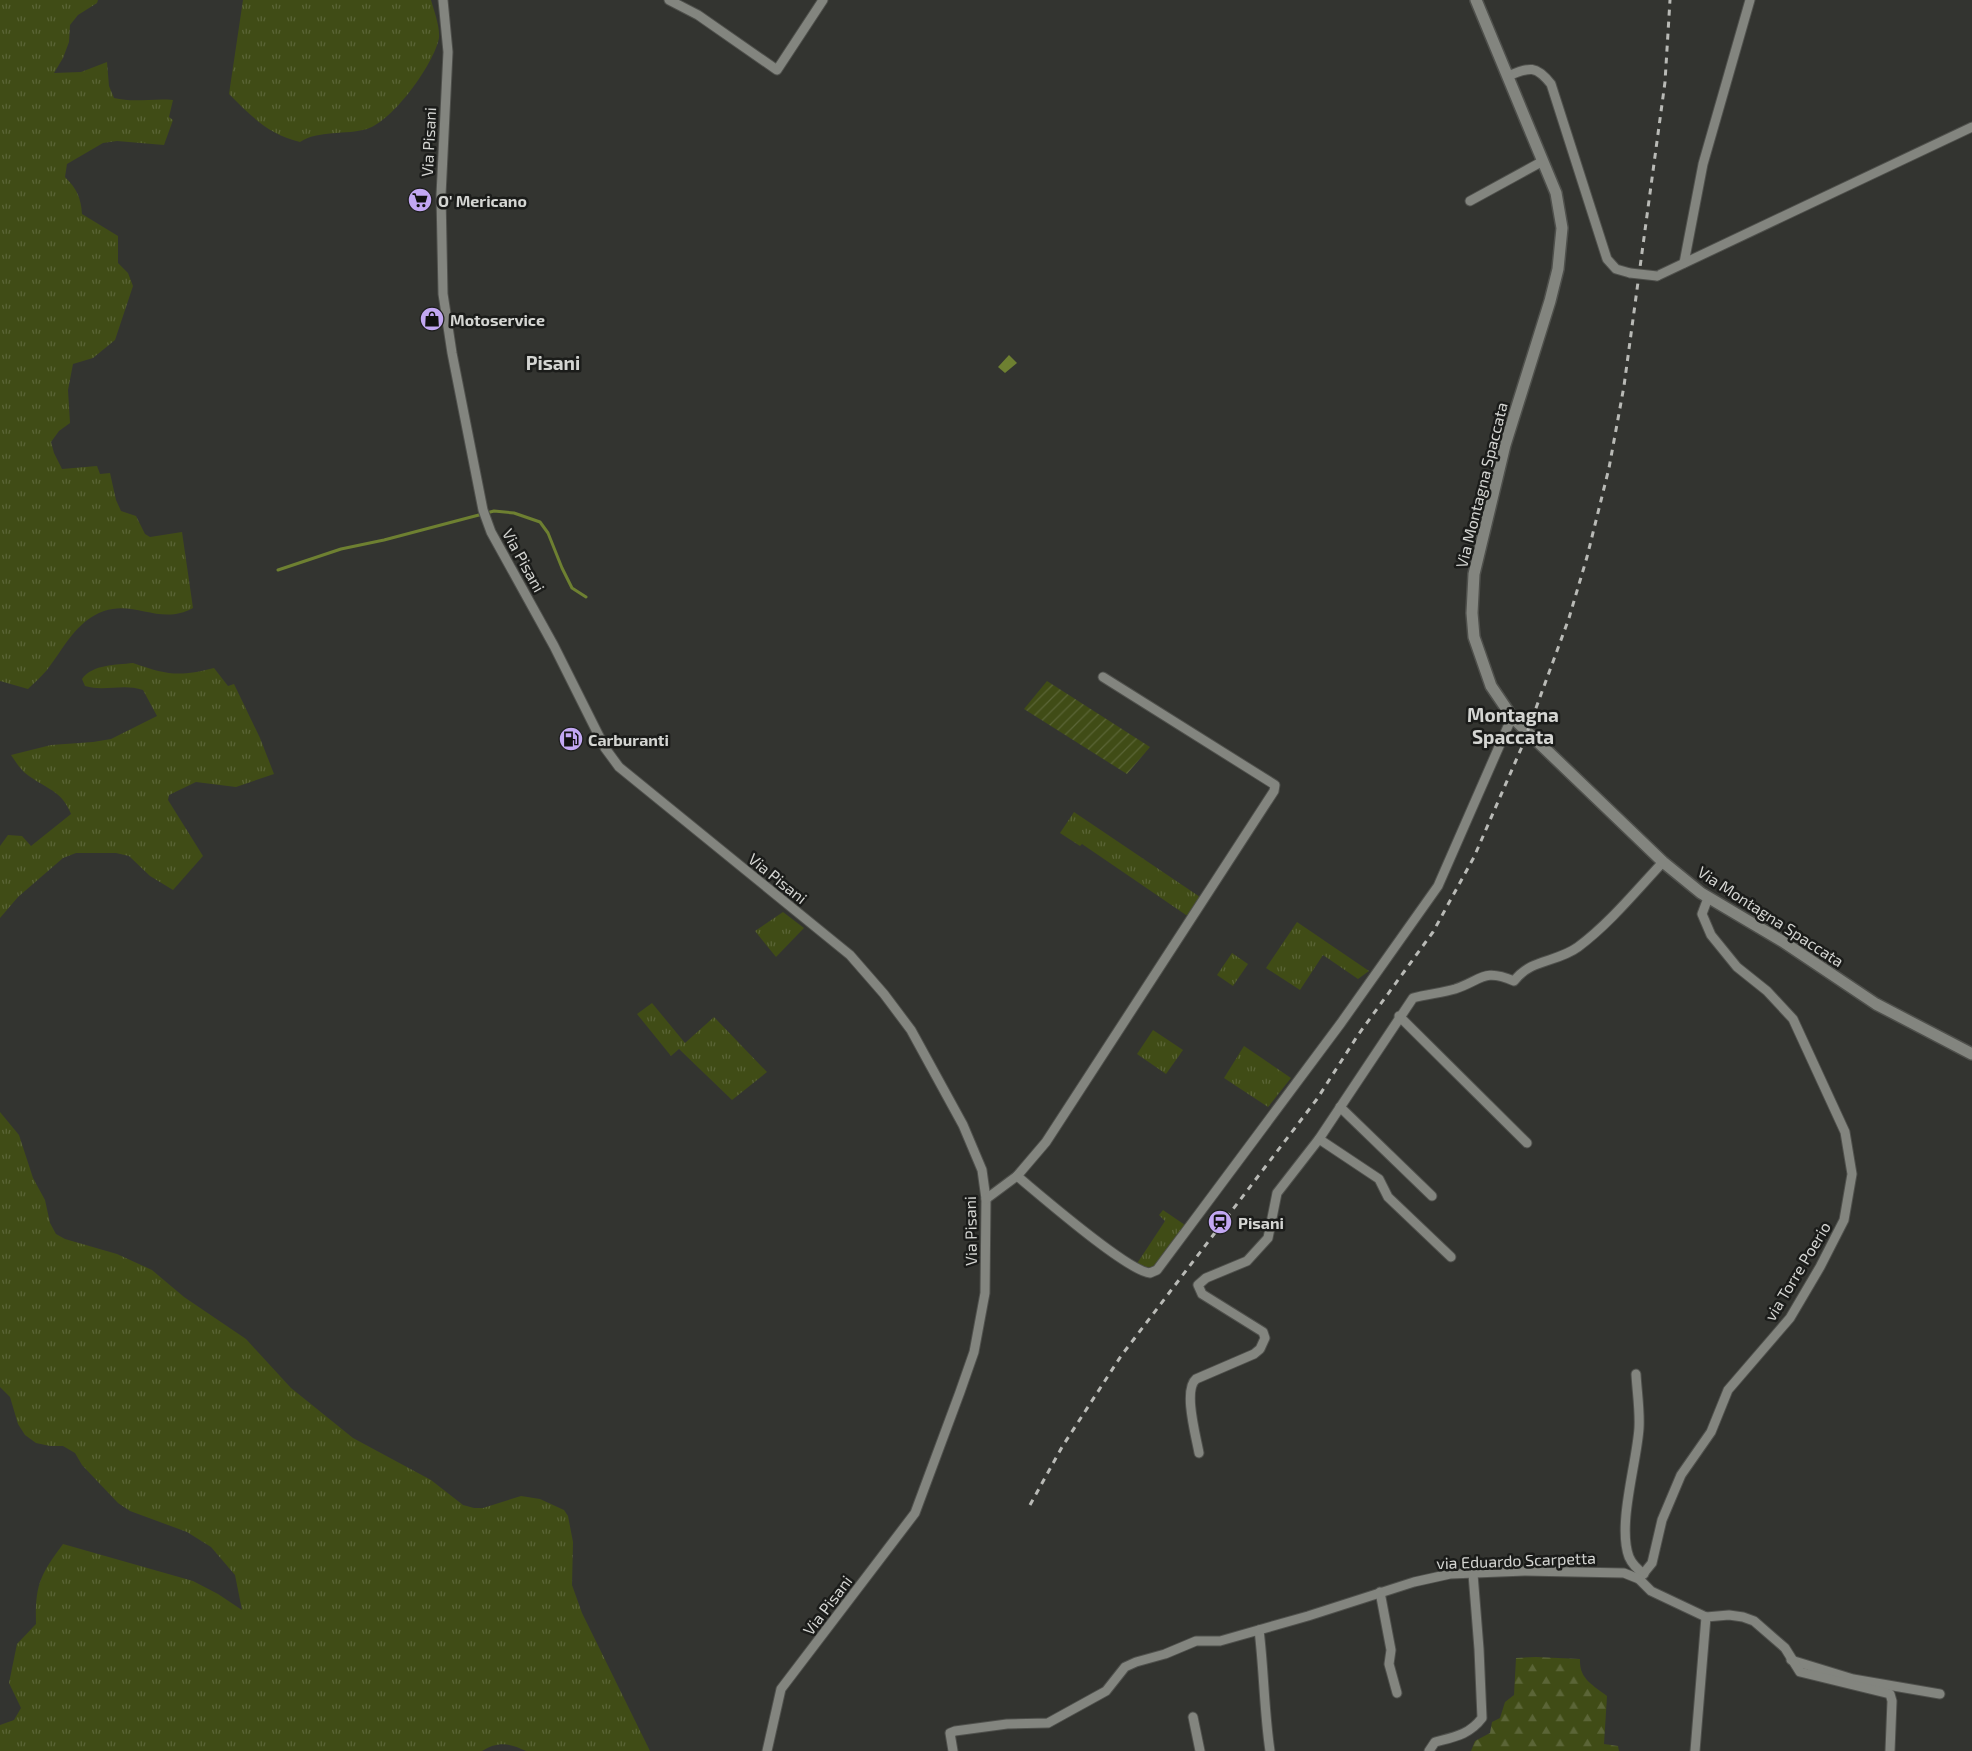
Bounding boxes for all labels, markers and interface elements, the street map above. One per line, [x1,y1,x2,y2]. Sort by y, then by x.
street label: Via Pisani [417,107,439,177]
supermarket icon: O' Mericano [407,187,433,213]
place label: O' Mericano [438,191,527,210]
shop icon: Motoservice [419,306,445,332]
place label: Motoservice [450,310,545,329]
district label: Pisani [526,351,580,374]
street label: Via Montagna Spaccata [1451,400,1511,570]
street label: Via Pisani [499,525,549,595]
district label: Montagna Spaccata [1467,703,1559,748]
fuel station icon: Carburanti [558,726,584,752]
place label: Carburanti [588,730,669,749]
street label: Via Pisani [745,849,811,907]
street label: Via Montagna Spaccata [1694,862,1848,970]
street label: Via Pisani [960,1196,980,1266]
station icon: Pisani [1207,1209,1233,1235]
place label: Pisani [1238,1213,1284,1232]
street label: via Torre Poerio [1760,1218,1834,1324]
street label: via Eduardo Scarpetta [1436,1548,1596,1572]
street label: Via Pisani [798,1571,856,1639]

